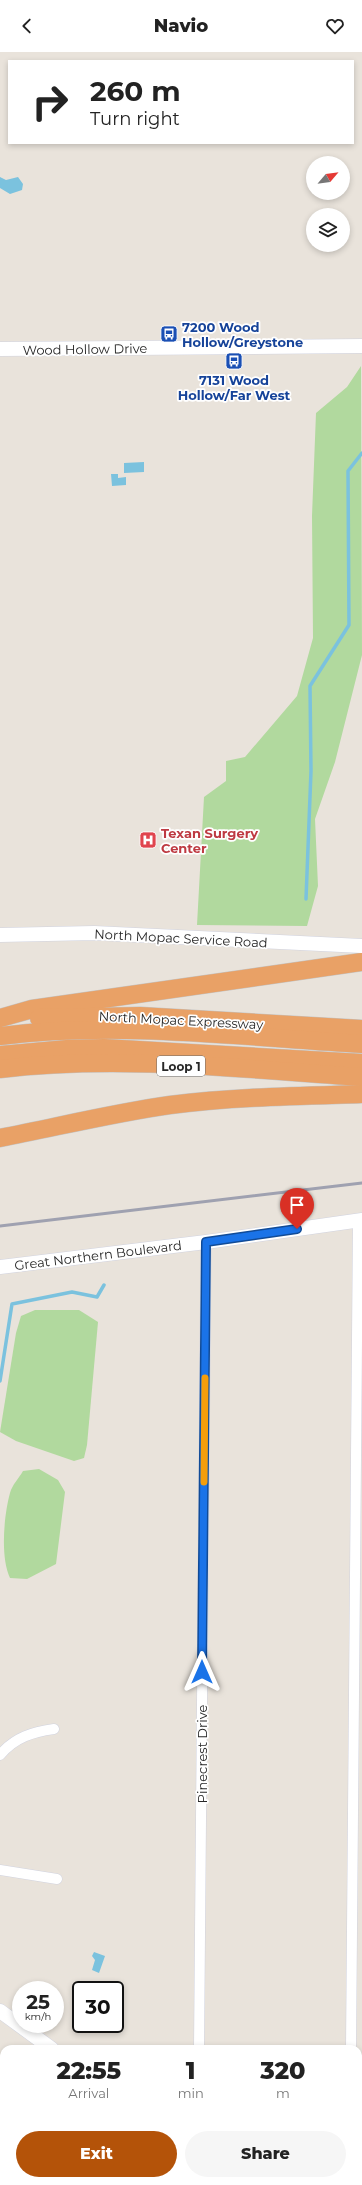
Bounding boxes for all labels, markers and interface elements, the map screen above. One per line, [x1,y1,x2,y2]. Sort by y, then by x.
icon: back [16,15,38,37]
text: Navio [154,15,208,37]
icon: heart [324,15,346,37]
text: 260 m [90,74,181,108]
icon: right [24,76,76,128]
text: Turn right [90,108,180,130]
north arrow [306,156,350,200]
map controls [306,156,350,252]
button: layers [306,208,350,252]
place label: 7200 Wood Hollow/Greystone [182,319,303,350]
bus stop icon: 7200 Wood Hollow/Greystone [159,324,179,344]
street label: Wood Hollow Drive [22,340,148,358]
bus stop icon: 7131 Wood Hollow/Far West [224,351,244,371]
place label: 7131 Wood Hollow/Far West [178,372,291,403]
place label: Texan Surgery Center [161,825,258,856]
hospital icon: Texan Surgery Center [138,830,158,850]
street label: North Mopac Service Road [94,925,268,951]
street label: North Mopac Expressway [98,1008,265,1032]
road number: Loop 1 [157,1056,205,1076]
pin [280,1188,314,1229]
icon: arrive [286,1194,308,1216]
street label: Great Northern Boulevard [13,1237,183,1273]
position arrow [181,1651,223,1693]
street label: Pinecrest Drive [194,1704,210,1803]
speed limit sign: 30 [72,1981,124,2033]
text: 25 [26,1990,50,2014]
text: km/h [25,2010,51,2023]
text: 22:55 [57,2056,121,2085]
text: 1 [186,2056,196,2085]
text: 320 [260,2056,305,2085]
text: Arrival [68,2085,109,2101]
text: min [178,2085,204,2101]
text: m [276,2085,290,2101]
button: Exit [16,2131,177,2177]
button: Share [185,2131,346,2177]

